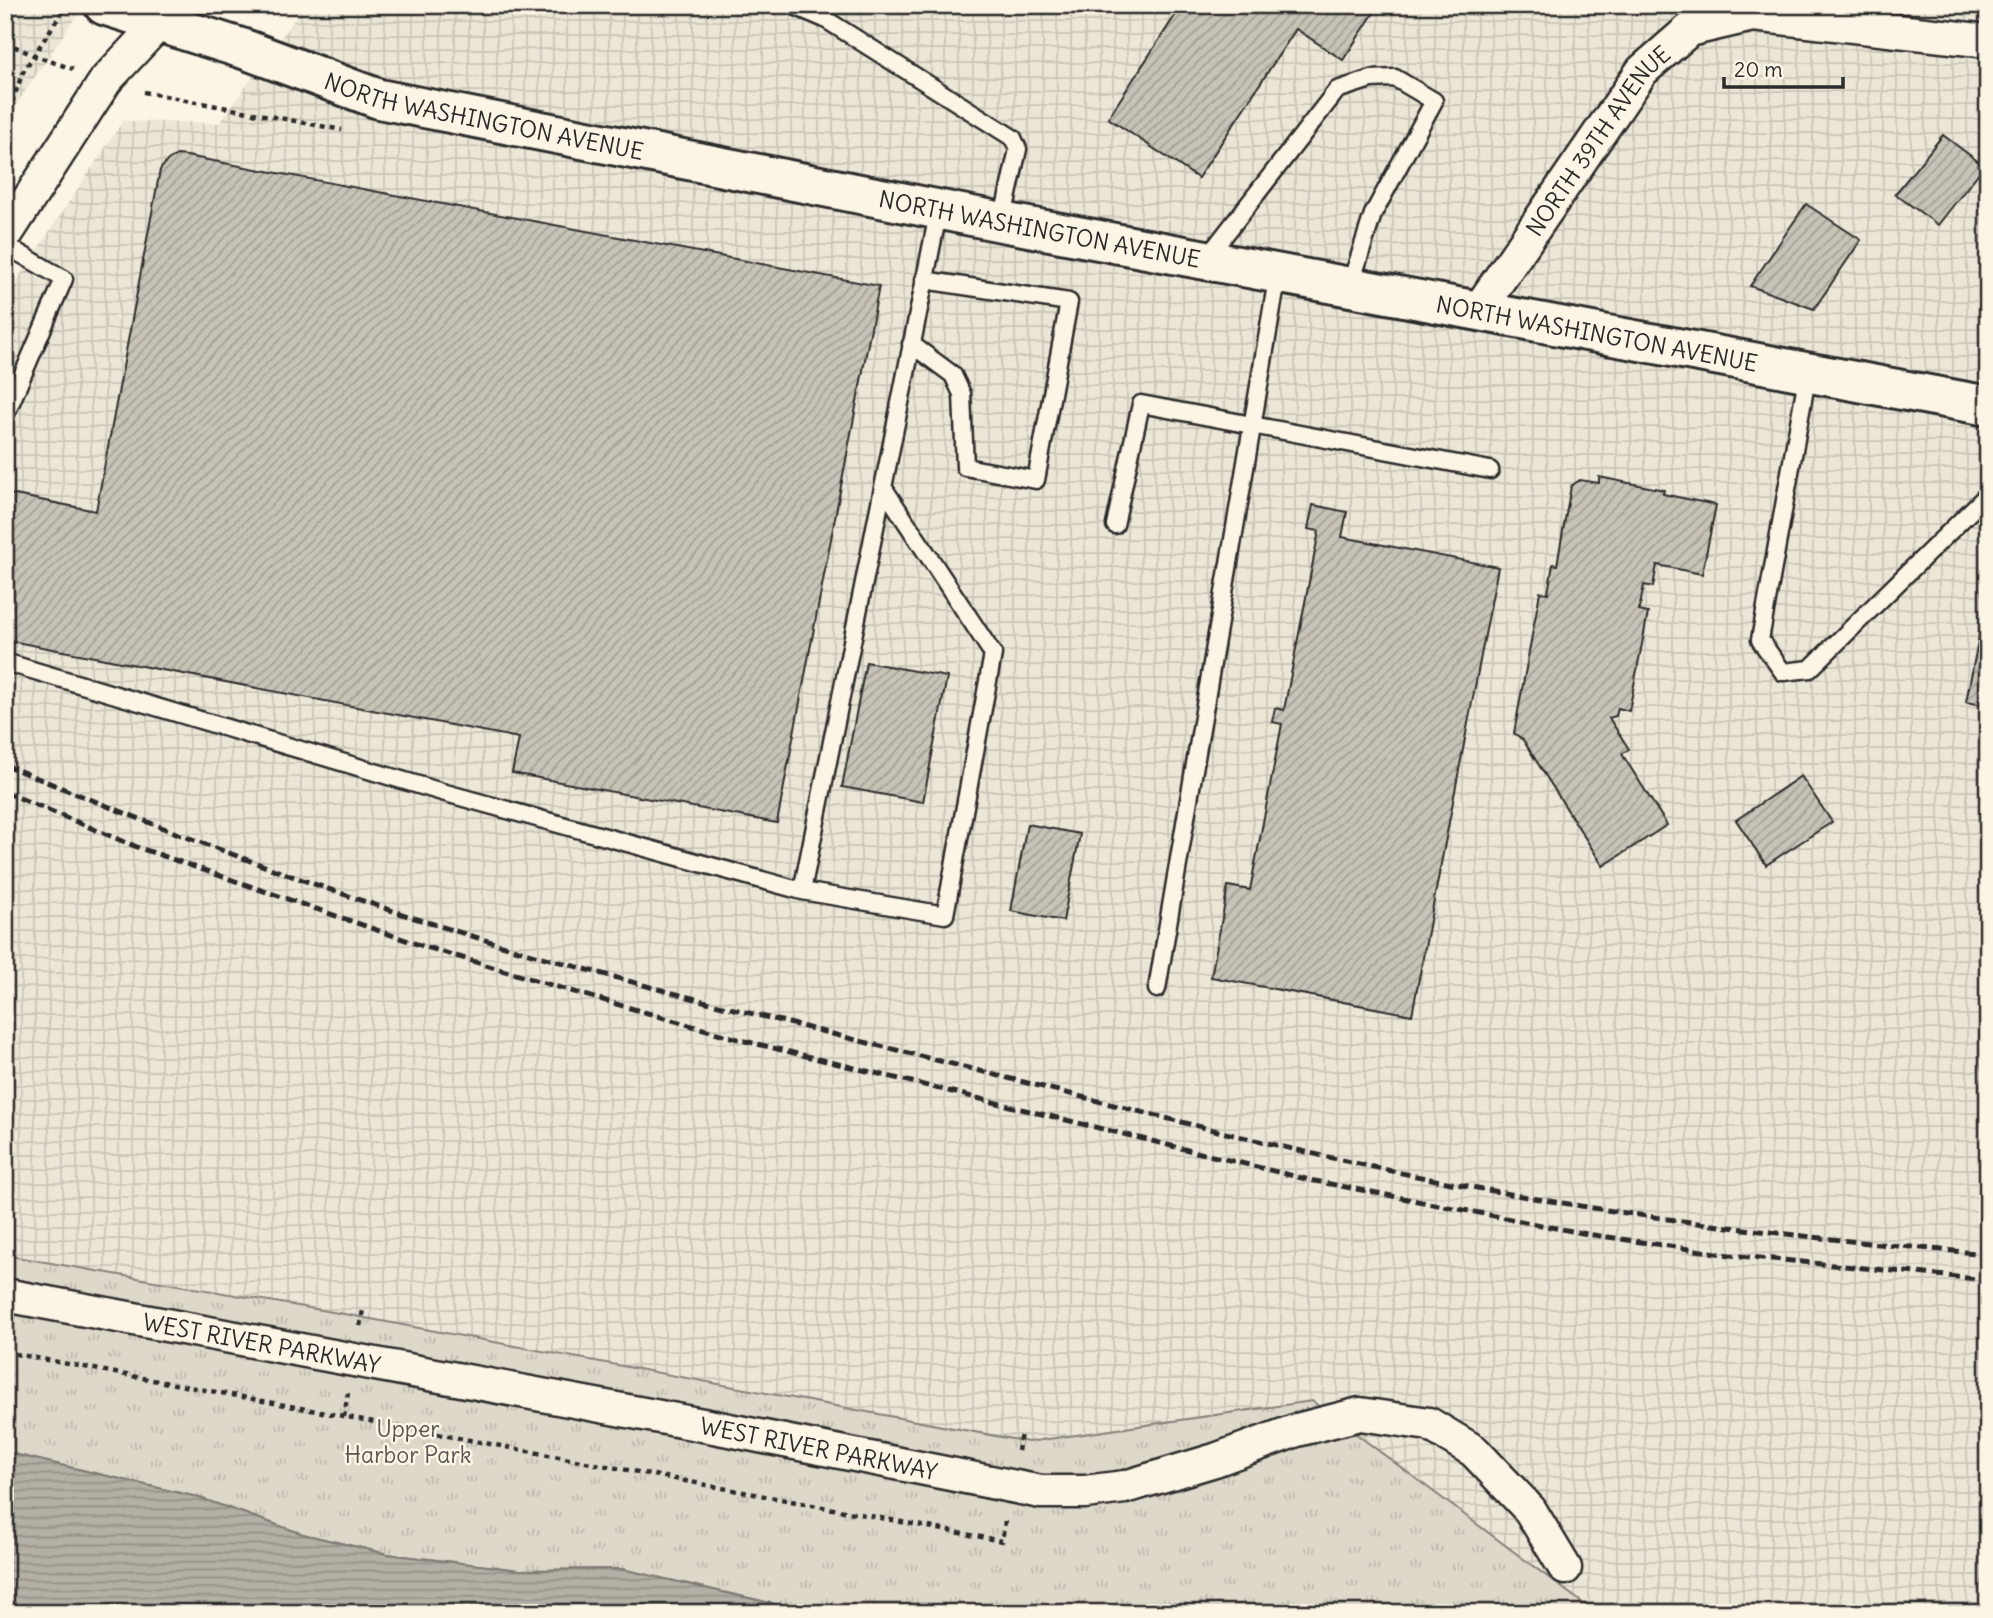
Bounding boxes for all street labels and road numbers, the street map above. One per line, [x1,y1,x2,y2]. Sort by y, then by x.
street label: NORTH 39TH AVENUE [1519,39,1676,241]
street label: NORTH WASHINGTON AVENUE [321,66,646,165]
street label: NORTH WASHINGTON AVENUE [877,184,1203,273]
street label: NORTH WASHINGTON AVENUE [1434,289,1760,377]
street label: WEST RIVER PARKWAY [140,1306,383,1379]
street label: WEST RIVER PARKWAY [698,1410,940,1486]

